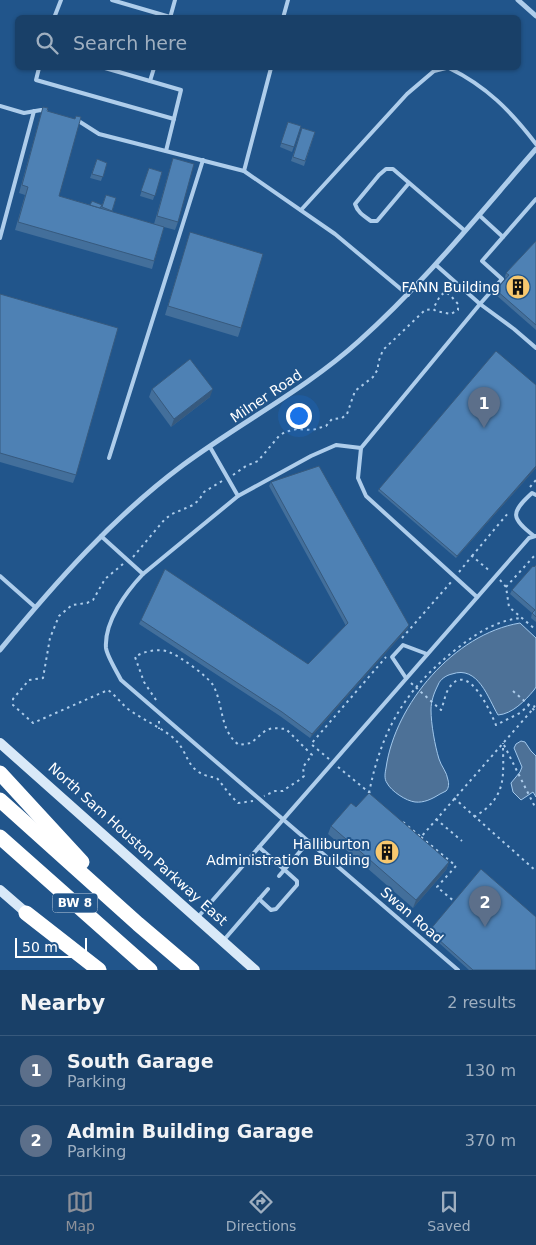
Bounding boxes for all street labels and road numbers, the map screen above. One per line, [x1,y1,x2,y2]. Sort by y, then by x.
street label: Milner Road [227,366,305,426]
street label: North Sam Houston Parkway East [45,759,231,929]
street label: Swan Road [378,884,446,946]
road number: BW 8 [52,894,98,912]

